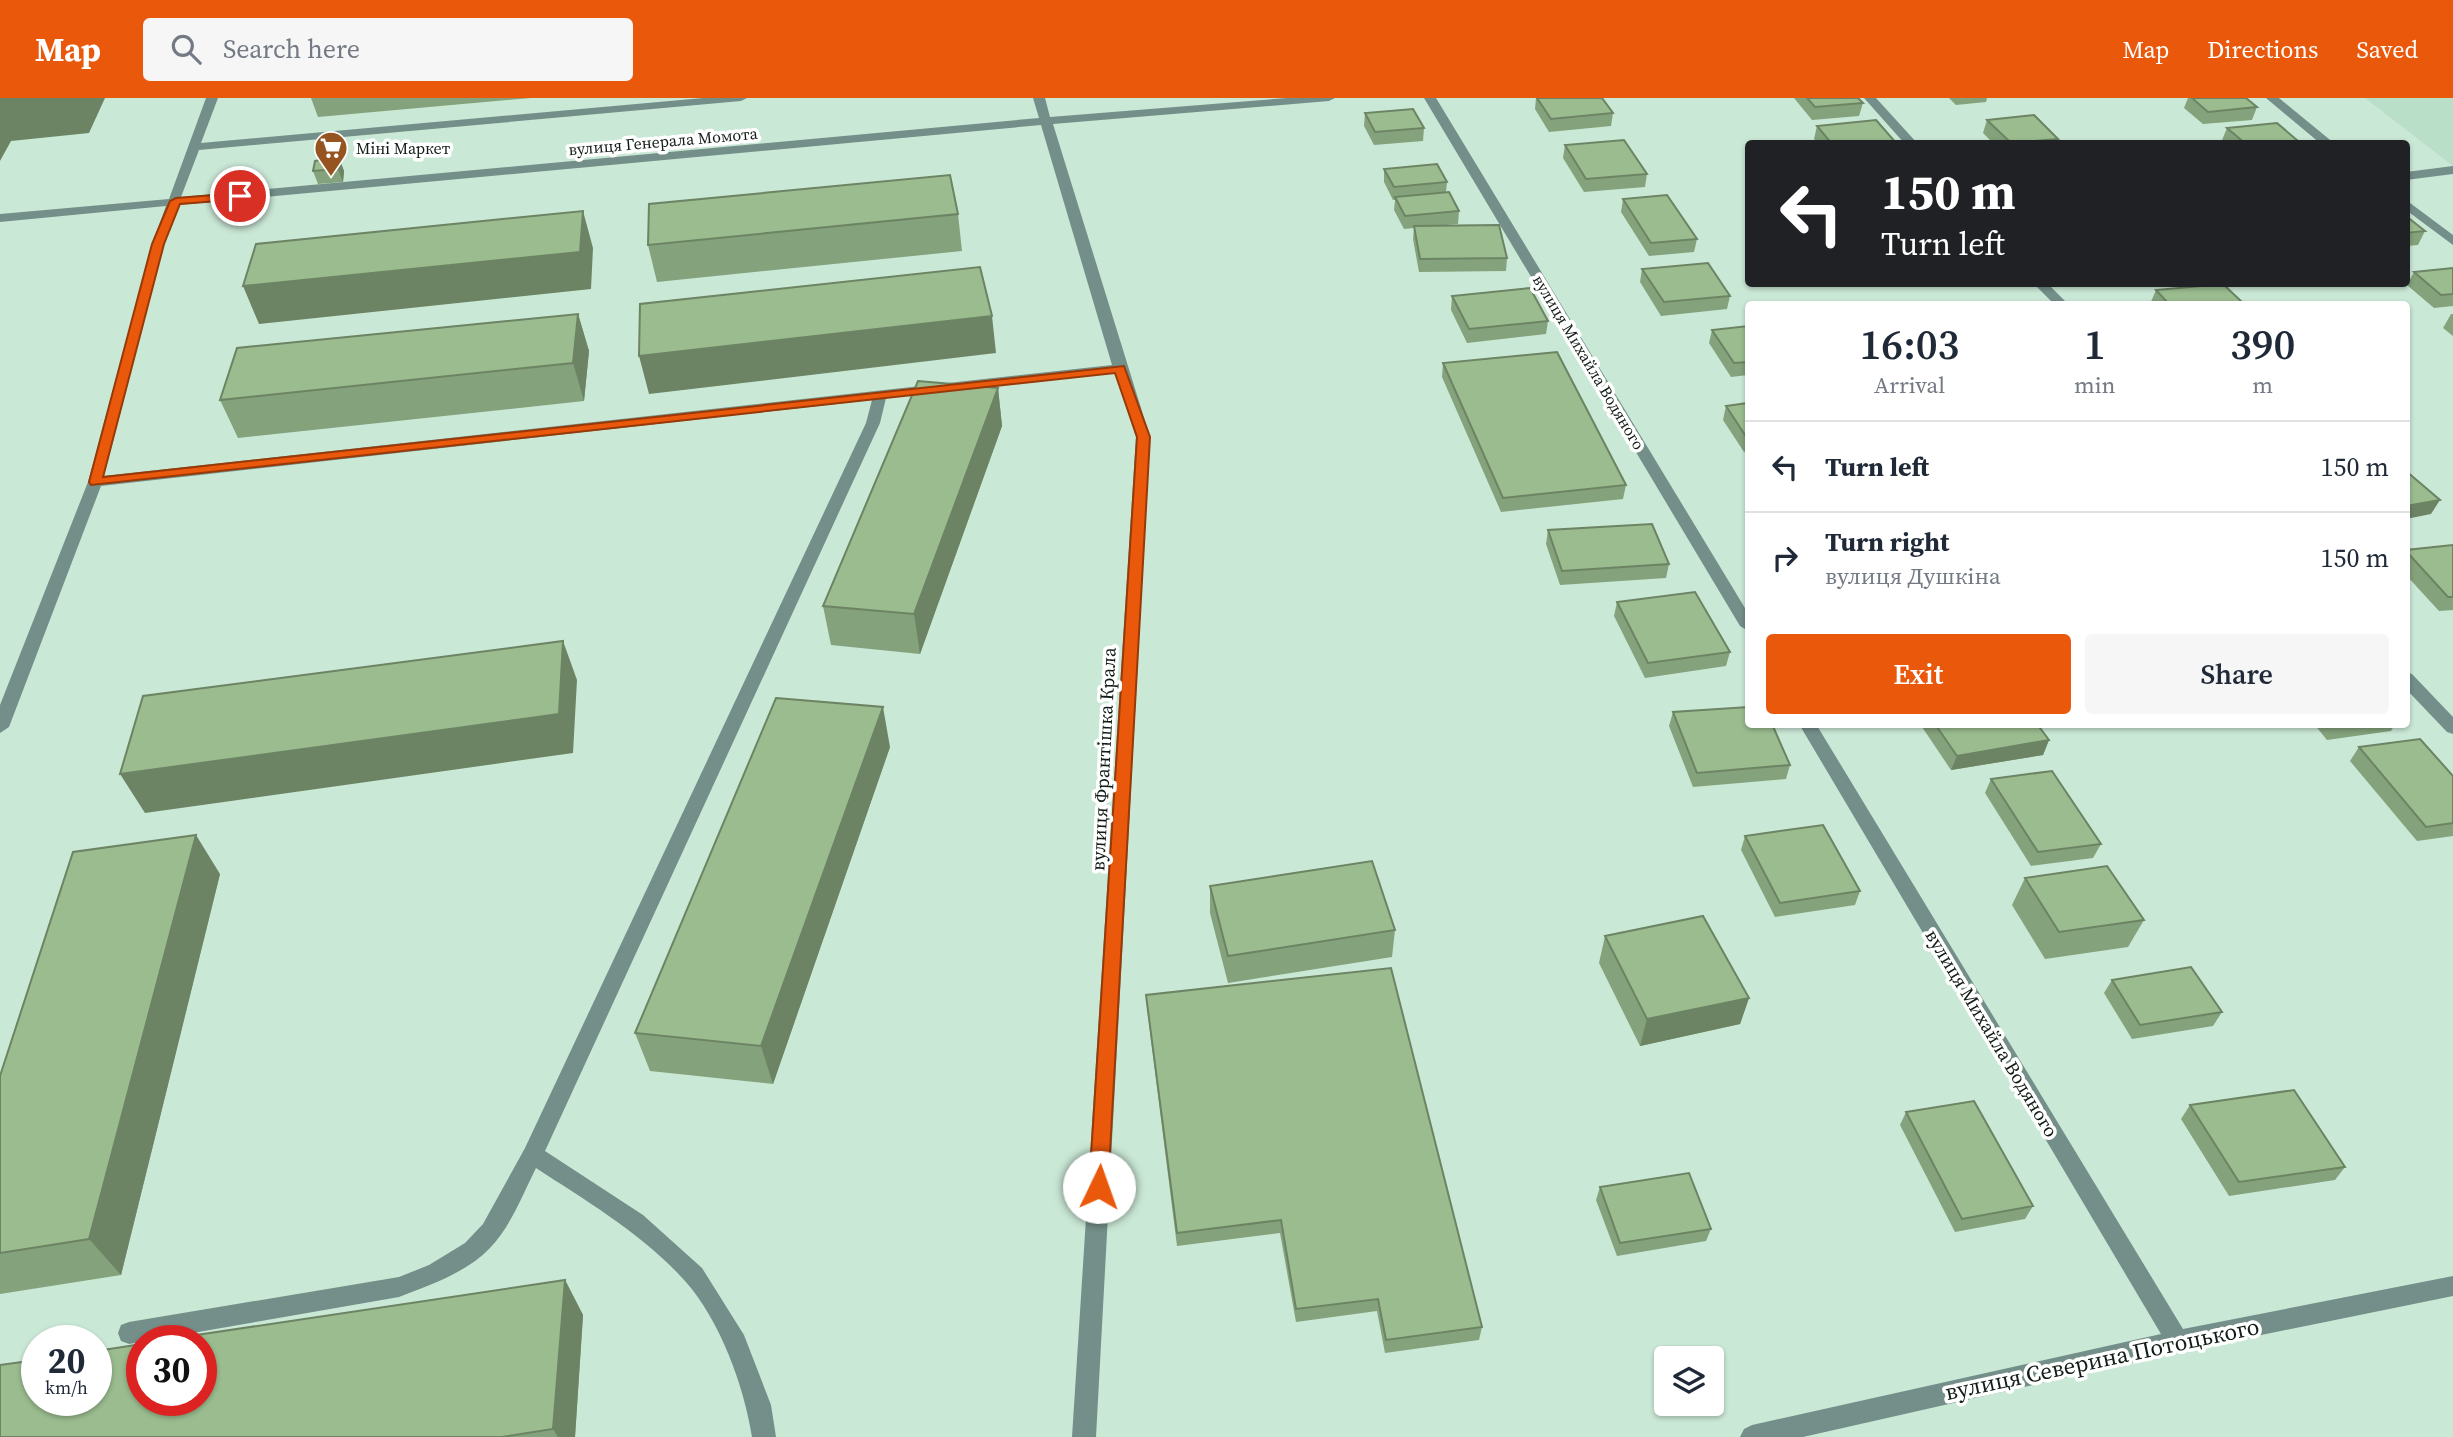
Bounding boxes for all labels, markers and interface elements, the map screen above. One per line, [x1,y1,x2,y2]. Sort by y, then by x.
search box [143,18,633,81]
text: Map [35,27,101,72]
icon: search [167,30,205,68]
text: Search here [223,31,360,67]
text: Map [2122,33,2169,66]
text: Directions [2207,33,2318,66]
text: Saved [2356,33,2418,66]
street label: вулиця Генерала Момота [567,122,759,160]
supermarket icon: Міні Маркет [312,129,350,178]
place label: Міні Маркет [356,137,451,159]
text: 150 m [1881,158,2016,225]
pin [210,166,270,226]
icon: left [1766,168,1857,259]
icon: arrive [221,177,259,215]
text: Turn left [1881,222,2005,266]
street label: вулиця Михайла Водяного [1528,270,1650,454]
text: 16:03 [1859,315,1959,373]
text: 1 [2084,315,2106,373]
text: 390 [2230,315,2295,373]
text: Arrival [1874,369,1945,401]
text: min [2074,369,2115,401]
text: m [2252,369,2273,401]
icon: left [1766,448,1804,486]
text: Turn left [1825,449,1929,485]
text: 150 m [2321,449,2389,485]
text: Turn right [1825,524,1949,560]
icon: right [1766,539,1804,577]
text: 150 m [2321,540,2389,576]
text: вулиця Душкіна [1825,560,2001,592]
button: Exit [1766,634,2071,714]
button: Share [2085,634,2389,714]
street label: вулиця Франтішка Крала [1084,646,1122,871]
street label: вулиця Михайла Водяного [1920,924,2064,1142]
position arrow [1062,1150,1136,1224]
street label: вулиця Северина Потоцького [1942,1310,2262,1408]
speed limit sign: 30 [126,1325,217,1416]
text: 20 [48,1337,85,1385]
map controls [1654,1346,1724,1416]
button: layers [1654,1346,1724,1416]
text: km/h [45,1375,88,1400]

